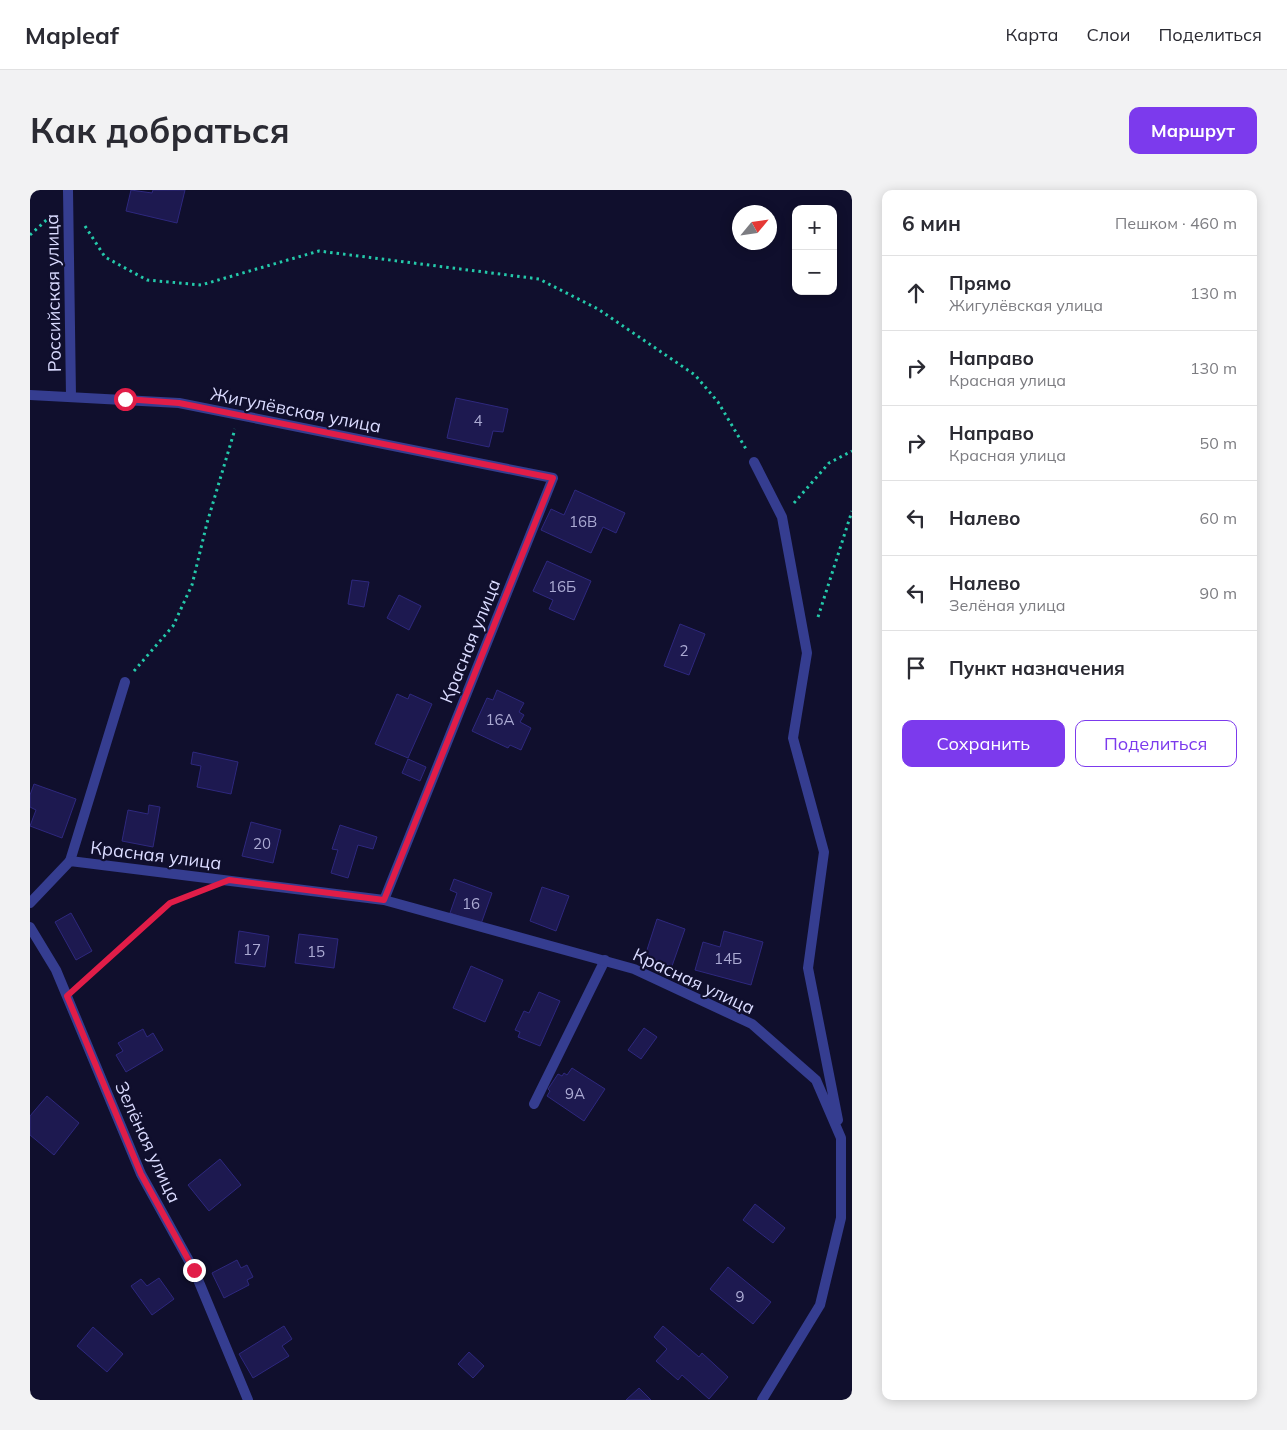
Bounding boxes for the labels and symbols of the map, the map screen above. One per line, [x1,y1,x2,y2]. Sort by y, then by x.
north arrow [732,205,777,250]
street label: Российская улица [40,214,66,372]
street label: Жигулёвская улица [209,382,383,438]
route start [114,388,137,411]
house number: 4 [473,411,483,430]
house number: 16В [569,512,597,531]
street label: Красная улица [435,576,505,706]
house number: 16Б [548,577,576,596]
house number: 2 [679,641,689,660]
house number: 16А [485,710,515,729]
house number: 20 [253,834,271,853]
street label: Красная улица [89,836,223,874]
house number: 16 [462,894,480,913]
house number: 17 [243,940,261,959]
house number: 15 [307,942,325,961]
street label: Красная улица [629,943,759,1019]
house number: 14Б [714,949,742,968]
street label: Зелёная улица [110,1078,186,1206]
house number: 9А [565,1084,585,1103]
route end [183,1259,206,1282]
house number: 9 [735,1287,745,1306]

